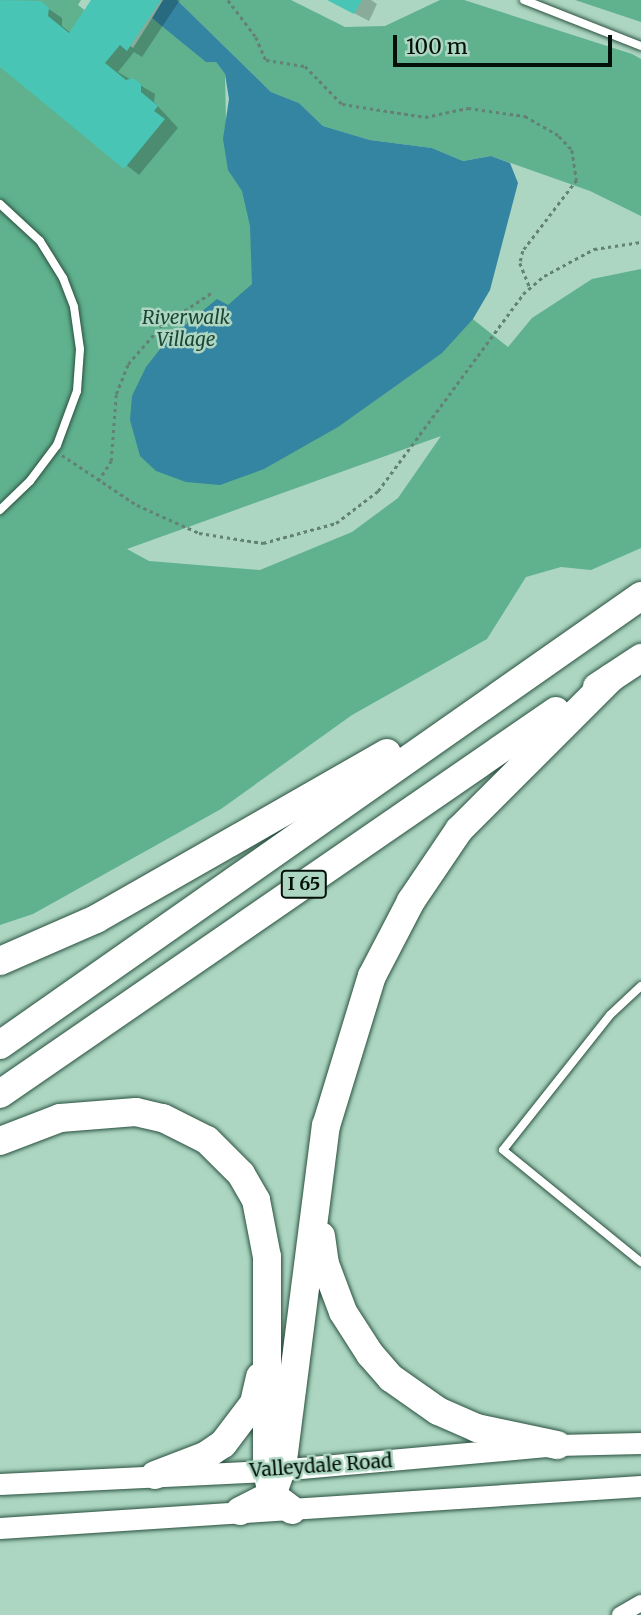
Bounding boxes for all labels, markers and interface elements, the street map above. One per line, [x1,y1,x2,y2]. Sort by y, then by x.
scale bar [396,21,615,65]
text: 100 m [406,33,468,60]
park label: Riverwalk Village [142,307,230,351]
road number: I 65 [280,870,328,898]
street label: Valleydale Road [249,1450,393,1482]

